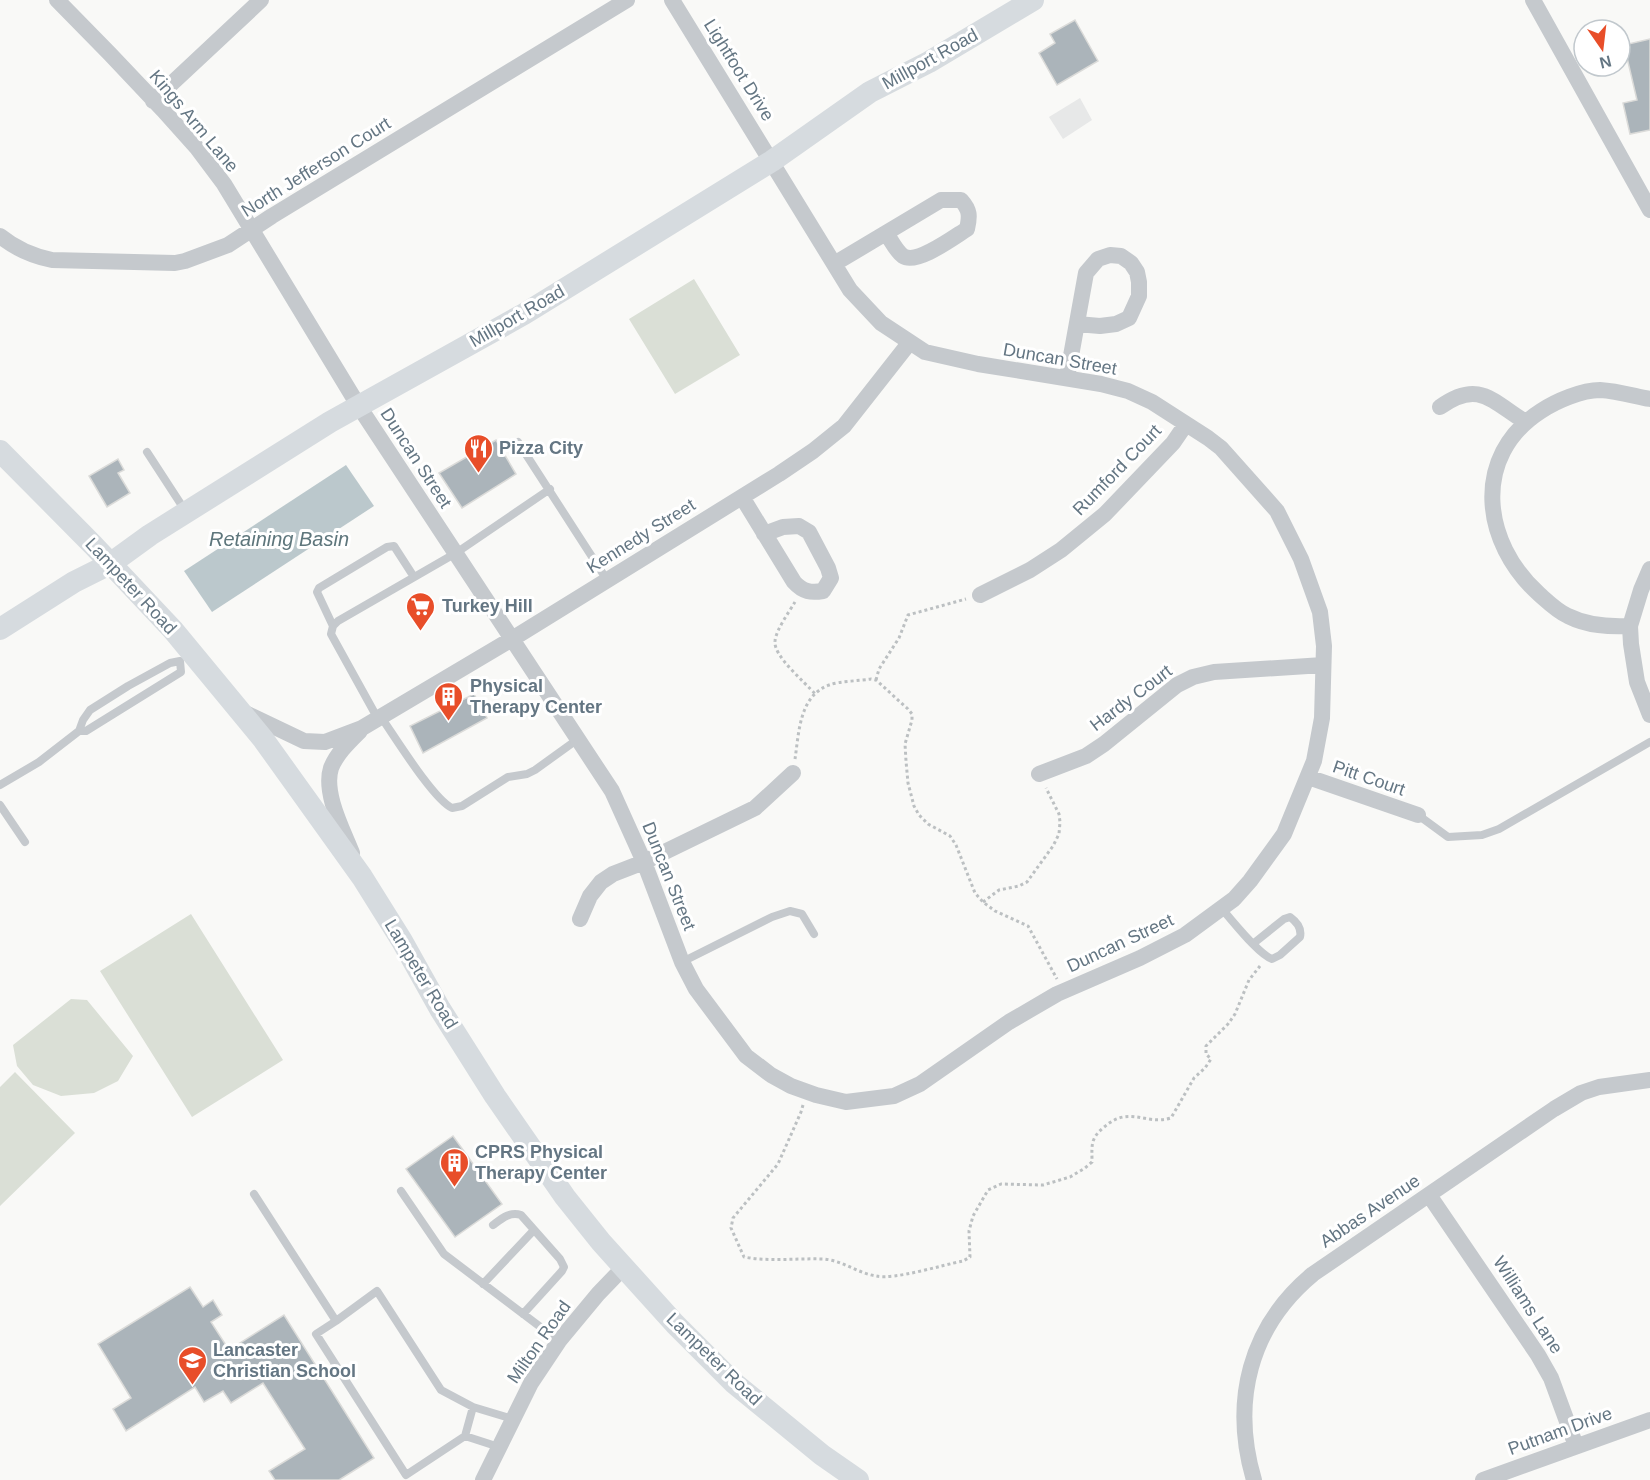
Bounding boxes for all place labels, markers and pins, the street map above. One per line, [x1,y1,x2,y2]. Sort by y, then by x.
restaurant icon: Pizza City [462,432,494,474]
place label: Pizza City [499,438,583,458]
supermarket icon: Turkey Hill [405,590,437,632]
place label: Turkey Hill [442,596,533,616]
place label: Physical Therapy Center [470,676,602,717]
building icon: Physical Therapy Center [433,680,465,722]
place label: CPRS Physical Therapy Center [475,1142,607,1183]
building icon: CPRS Physical Therapy Center [438,1146,470,1188]
place label: Lancaster Christian School [213,1340,356,1381]
school or university icon: Lancaster Christian School [176,1344,208,1386]

